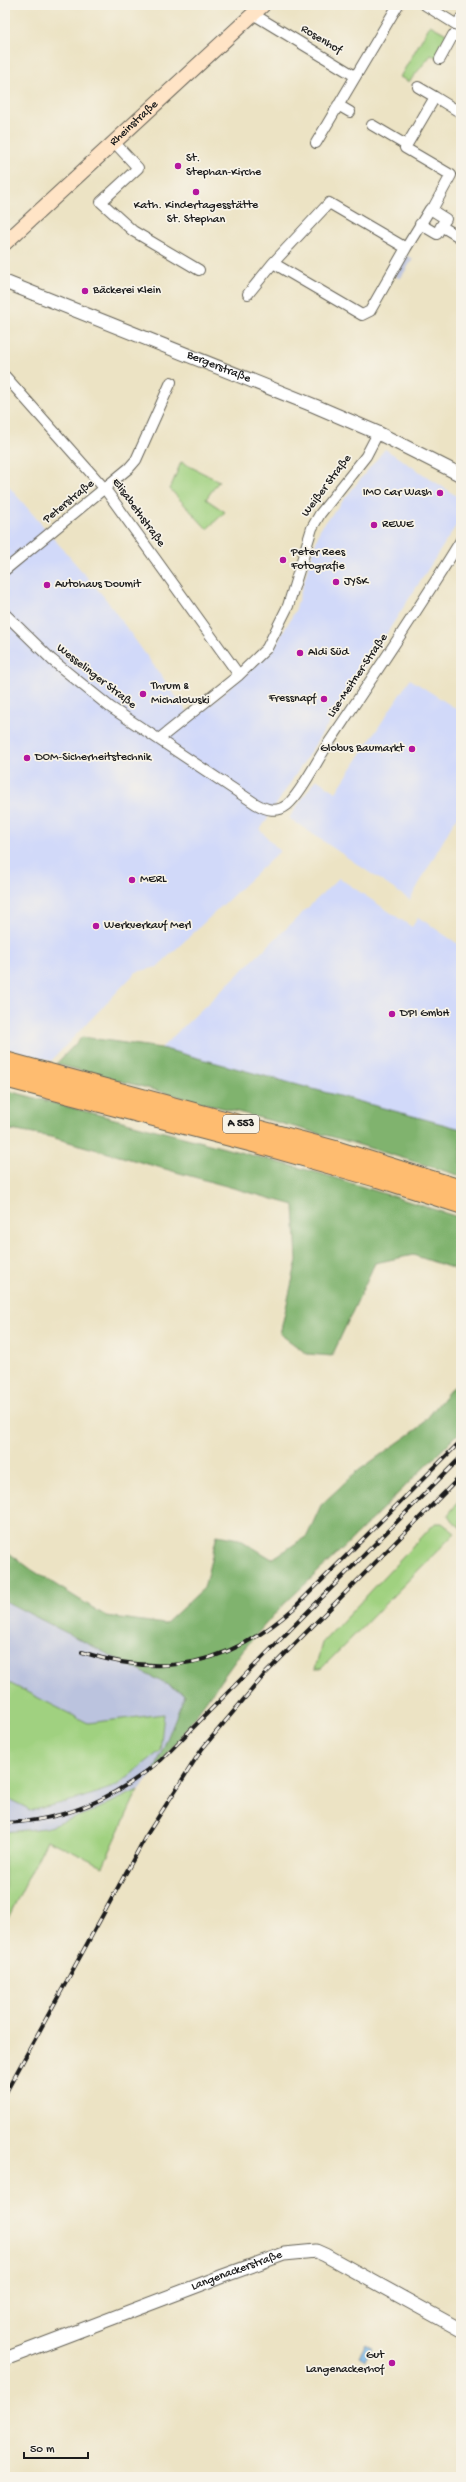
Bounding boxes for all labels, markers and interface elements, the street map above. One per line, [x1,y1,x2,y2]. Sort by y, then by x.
street label: Rosenhof [298,22,345,58]
street label: Rheinstraße [107,97,162,149]
place label: St. Stephan-Kirche [186,152,262,180]
marker: St. Stephan-Kirche [173,161,183,171]
marker: Kath. Kindertagesstätte St. Stephan [191,187,201,197]
place label: Kath. Kindertagesstätte St. Stephan [134,199,259,227]
place label: Bäckerei Klein [92,284,161,298]
marker: Bäckerei Klein [80,286,90,296]
street label: Bergerstraße [184,348,253,387]
street label: Weißer Straße [299,451,355,520]
street label: Elisabethstraße [108,476,168,551]
street label: Peterstraße [40,477,98,528]
place label: IMO Car Wash [363,486,433,500]
marker: IMO Car Wash [435,488,445,498]
place label: REWE [382,518,414,532]
marker: REWE [369,520,379,530]
place label: Peter Rees Fotografie [290,546,346,574]
marker: Peter Rees Fotografie [278,555,288,565]
place label: JYSK [344,575,369,589]
marker: JYSK [331,577,341,587]
place label: Autohaus Doumit [55,578,142,592]
marker: Autohaus Doumit [42,580,52,590]
street label: Lise-Meitner-Straße [325,631,392,721]
street label: Wesselinger Straße [53,642,139,713]
place label: Aldi Süd [308,646,349,660]
marker: Aldi Süd [295,648,305,658]
place label: Thrum & Michalowski [150,680,210,708]
marker: Thrum & Michalowski [138,689,148,699]
place label: Fressnapf [268,692,317,706]
marker: Fressnapf [319,694,329,704]
place label: Globus Baumarkt [320,742,405,756]
marker: Globus Baumarkt [407,744,417,754]
place label: DOM-Sicherheitstechnik [34,751,153,765]
marker: DOM-Sicherheitstechnik [22,753,32,763]
place label: MERL [140,873,167,887]
marker: MERL [127,875,137,885]
place label: Werkverkauf Merl [104,919,192,933]
marker: Werkverkauf Merl [91,921,101,931]
place label: DPI GmbH [399,1007,450,1021]
marker: DPI GmbH [387,1009,397,1019]
road number: A 553 [223,1115,259,1133]
street label: Langenackerstraße [190,2248,285,2294]
place label: Gut Langenackerhof [306,2349,385,2377]
marker: Gut Langenackerhof [387,2358,397,2368]
scale bar [24,2434,88,2460]
text: 50 m [30,2443,55,2457]

